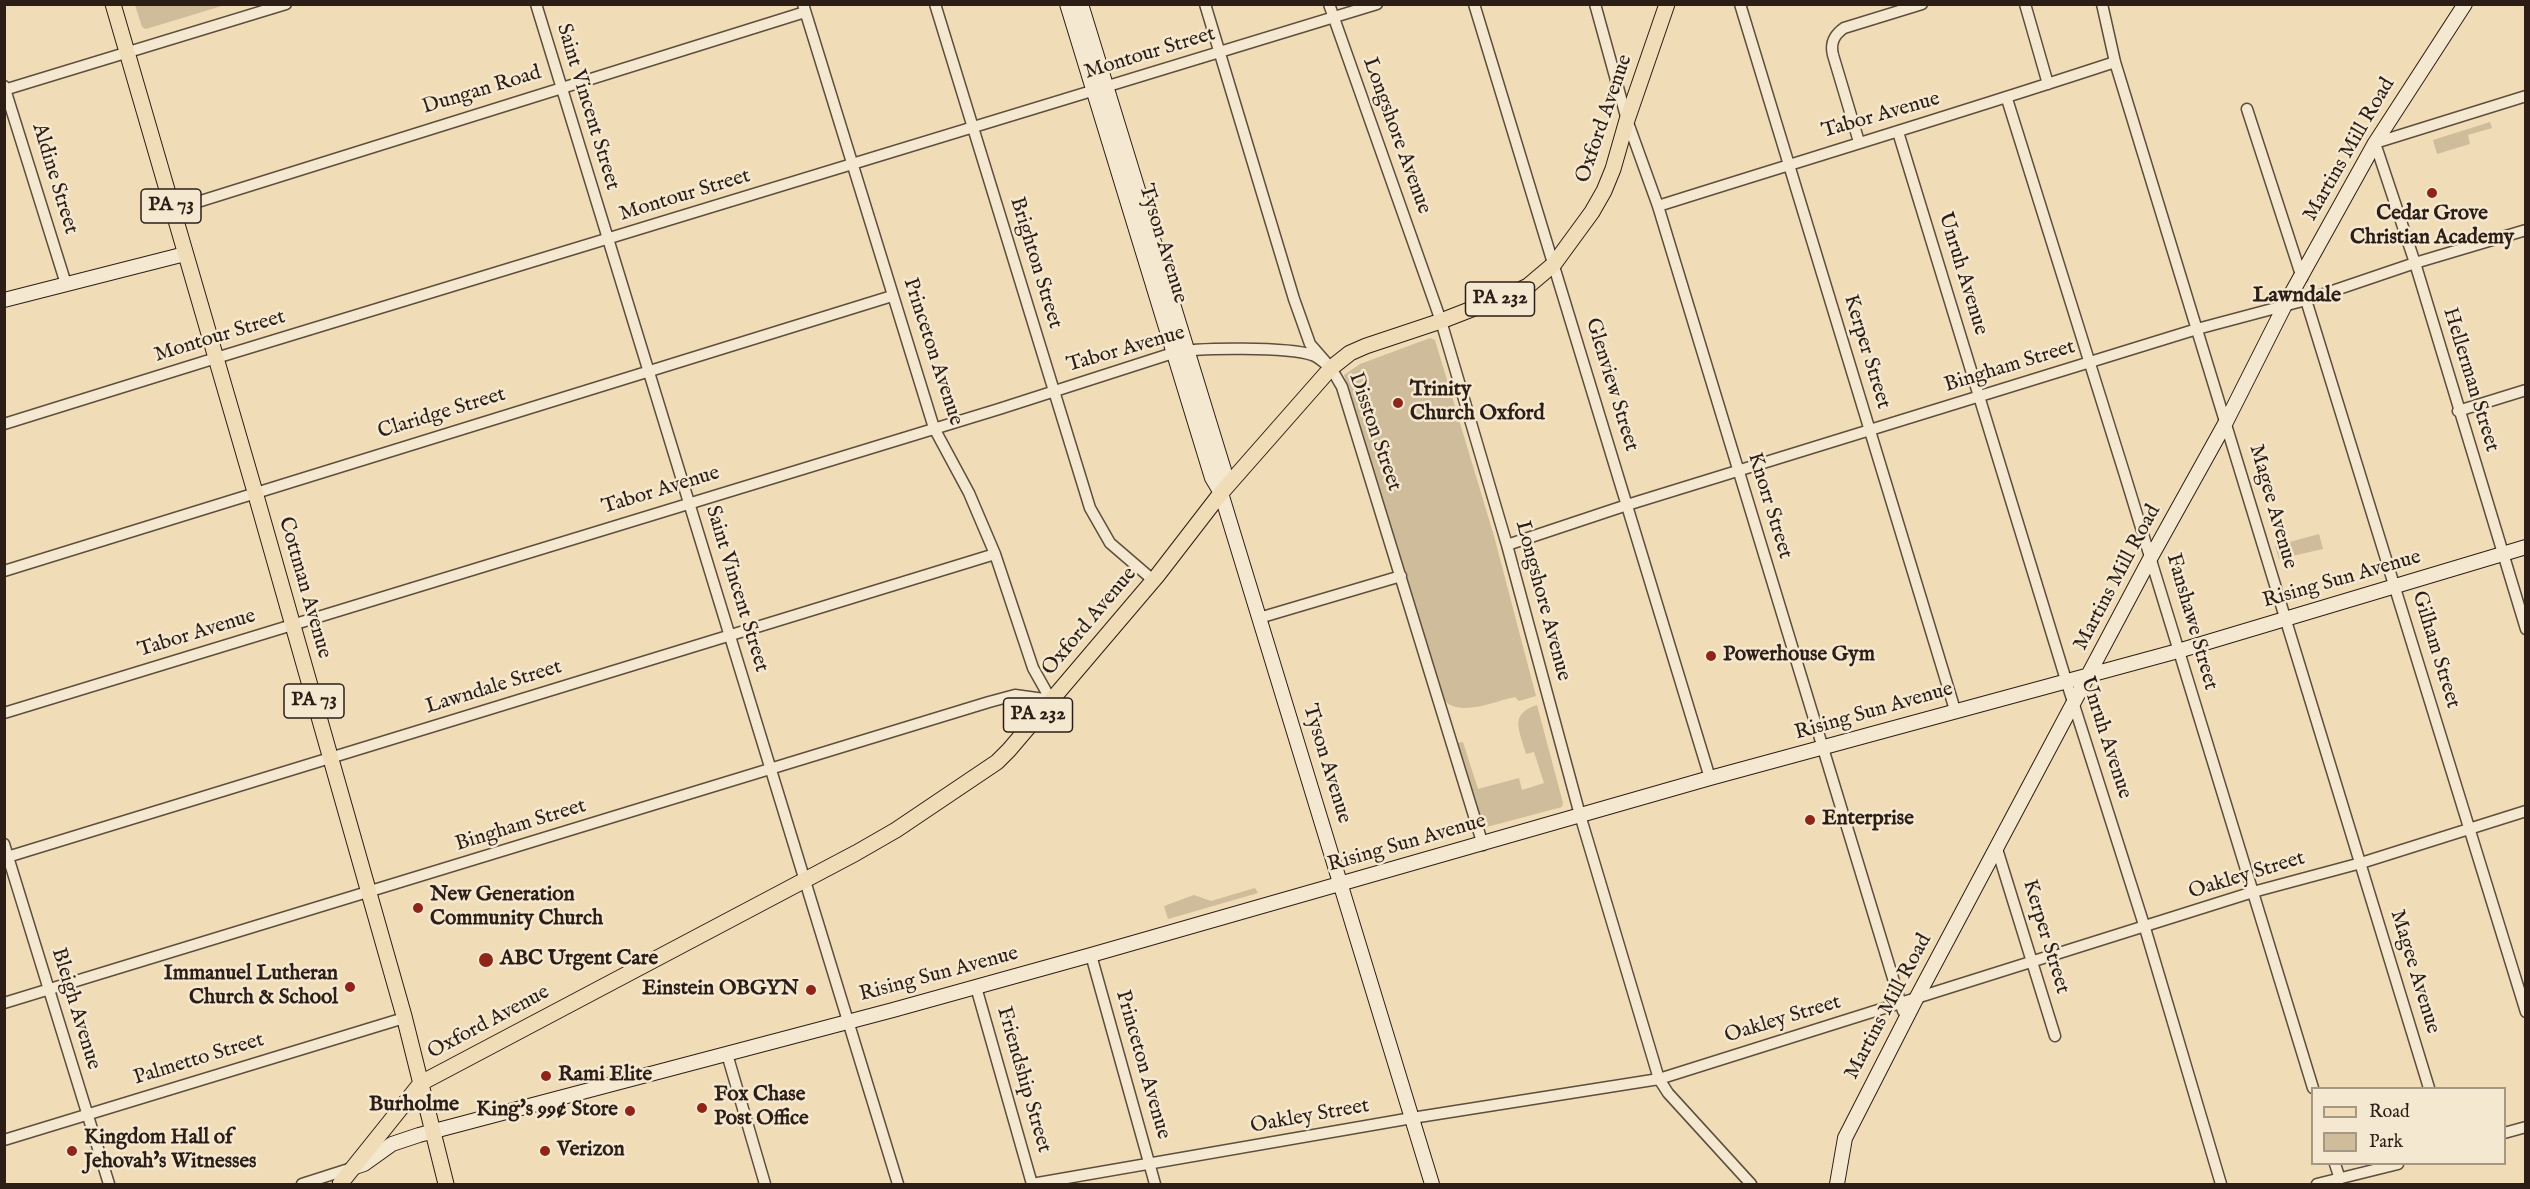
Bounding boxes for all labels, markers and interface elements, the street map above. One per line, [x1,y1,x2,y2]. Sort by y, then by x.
street label: Saint Vincent Street [550,21,624,193]
street label: Montour Street [1081,22,1219,86]
street label: Oxford Avenue [1571,52,1639,186]
street label: Longshore Avenue [1356,54,1436,218]
street label: Dungan Road [420,61,544,121]
street label: Martins Mill Road [2299,74,2401,226]
street label: Tabor Avenue [1819,87,1943,145]
street label: Aldine Street [25,121,83,237]
street label: Montour Street [616,164,754,228]
street label: Tyson Avenue [1132,181,1192,307]
marker: Cedar Grove Christian Academy [2425,186,2439,200]
road number: PA 73 [141,189,201,223]
street label: Brighton Street [1003,194,1067,332]
place label: Cedar Grove Christian Academy [2350,202,2514,252]
street label: Unruh Avenue [1931,210,1993,338]
street label: Princeton Avenue [896,275,968,429]
road number: PA 232 [1466,282,1534,316]
district label: Lawndale [2253,283,2341,309]
street label: Kerper Street [1837,292,1895,412]
street label: Montour Street [151,305,289,369]
street label: Hellerman Street [2436,305,2504,455]
street label: Glenview Street [1579,315,1643,455]
street label: Tabor Avenue [1064,321,1188,379]
street label: Bingham Street [1942,335,2078,399]
street label: Disston Street [1342,369,1406,495]
place label: Trinity Church Oxford [1410,378,1545,428]
street label: Claridge Street [375,383,509,445]
marker: Trinity Church Oxford [1391,396,1405,410]
street label: Magee Avenue [2242,442,2302,572]
street label: Knorr Street [1741,450,1797,562]
street label: Tabor Avenue [599,461,723,521]
street label: Martins Mill Road [2069,501,2167,655]
street label: Saint Vincent Street [699,503,773,675]
street label: Cottman Avenue [272,514,336,662]
street label: Longshore Avenue [1509,518,1575,684]
street label: Rising Sun Avenue [2260,545,2424,615]
street label: Fanshawe Street [2159,551,2223,693]
street label: Oxford Avenue [1037,563,1143,681]
street label: Gilham Street [2405,588,2465,712]
street label: Tabor Avenue [135,604,259,664]
place label: Powerhouse Gym [1723,643,1875,669]
marker: Powerhouse Gym [1704,649,1718,663]
street label: Lawndale Street [423,655,565,721]
street label: Unruh Avenue [2073,674,2137,802]
street label: Rising Sun Avenue [1792,677,1956,747]
road number: PA 73 [284,684,344,718]
road number: PA 232 [1004,698,1072,732]
street label: Tyson Avenue [1296,701,1356,827]
street label: Bingham Street [453,794,589,858]
place label: Enterprise [1822,807,1914,833]
street label: Rising Sun Avenue [1325,809,1489,879]
marker: Enterprise [1803,813,1817,827]
street label: Oakley Street [2186,846,2308,906]
street label: Kerper Street [2016,877,2074,997]
place label: New Generation Community Church [430,883,603,933]
marker: New Generation Community Church [411,901,425,915]
street label: Magee Avenue [2383,907,2445,1037]
street label: Martins Mill Road [1840,930,1938,1084]
street label: Rising Sun Avenue [857,942,1021,1008]
street label: Bleigh Avenue [45,945,105,1073]
place label: ABC Urgent Care [500,947,658,973]
marker: ABC Urgent Care [477,951,495,969]
place label: Immanuel Lutheran Church & School [164,962,338,1012]
place label: Einstein OBGYN [642,977,799,1003]
marker: Immanuel Lutheran Church & School [343,980,357,994]
street label: Oxford Avenue [424,980,554,1066]
marker: Einstein OBGYN [804,983,818,997]
street label: Princeton Avenue [1109,988,1175,1142]
street label: Oakley Street [1722,990,1844,1050]
street label: Friendship Street [990,1004,1056,1156]
street label: Palmetto Street [131,1028,267,1092]
place label: Rami Elite [558,1063,652,1089]
marker: Rami Elite [539,1069,553,1083]
place label: Fox Chase Post Office [714,1083,809,1133]
legend [2311,1087,2506,1165]
district label: Burholme [369,1092,459,1118]
street label: Oakley Street [1249,1094,1371,1140]
place label: King's 99¢ Store [476,1098,618,1124]
marker: Fox Chase Post Office [695,1101,709,1115]
text: Road [2369,1101,2410,1124]
marker: King's 99¢ Store [623,1104,637,1118]
place label: Kingdom Hall of Jehovah's Witnesses [84,1126,256,1176]
text: Park [2369,1131,2403,1154]
place label: Verizon [557,1138,625,1164]
marker: Kingdom Hall of Jehovah's Witnesses [65,1144,79,1158]
marker: Verizon [538,1144,552,1158]

